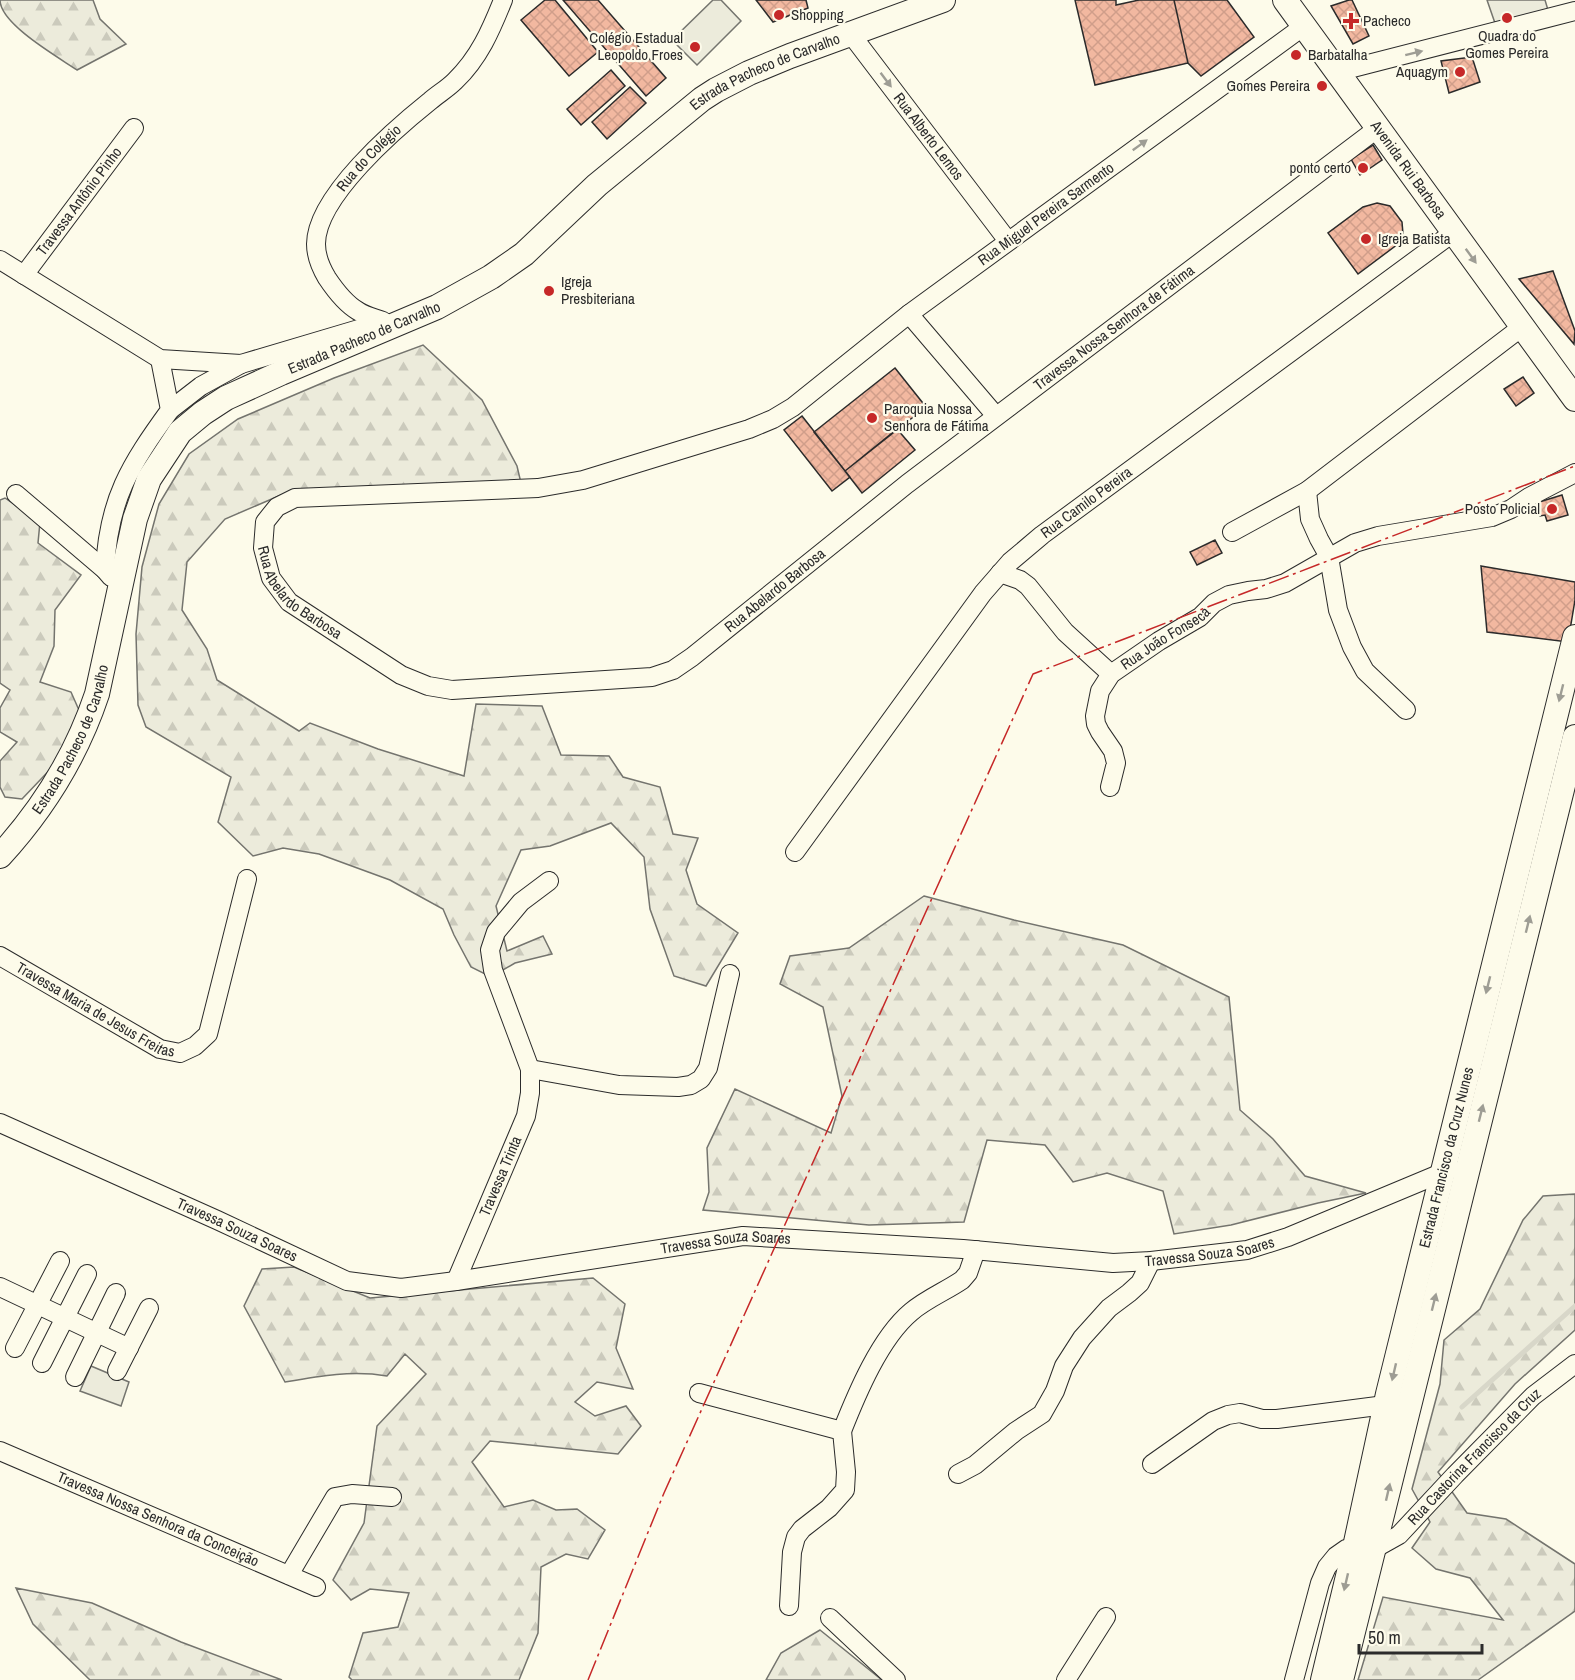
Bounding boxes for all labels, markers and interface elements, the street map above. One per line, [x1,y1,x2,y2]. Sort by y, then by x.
place label: Shopping [791,4,844,25]
marker: Shopping [772,8,786,22]
place label: Pacheco [1363,10,1411,31]
marker: Quadra do Gomes Pereira [1500,11,1514,25]
marker: Pacheco [1344,14,1358,28]
place label: Quadra do Gomes Pereira [1465,25,1549,63]
place label: Colégio Estadual Leopoldo Froes [589,27,683,65]
street label: Estrada Pacheco de Carvalho [685,28,843,115]
marker: Colégio Estadual Leopoldo Froes [688,40,702,54]
place label: Barbatalha [1308,44,1368,65]
one-way arrow [1405,47,1423,57]
marker: Barbatalha [1289,48,1303,62]
place label: Aquagym [1395,61,1448,82]
marker: Aquagym [1453,65,1467,79]
one-way arrow [879,72,891,87]
place label: Gomes Pereira [1227,75,1310,96]
marker: Gomes Pereira [1315,79,1329,93]
street label: Rua Alberto Lemos [889,88,969,184]
street label: Avenida Rui Barbosa [1365,115,1452,223]
street label: Rua do Colégio [331,119,405,196]
one-way arrow [1132,139,1148,151]
street label: Travessa Antônio Pinho [31,142,126,260]
street label: Rua Miguel Pereira Sarmento [973,157,1118,270]
place label: ponto certo [1289,157,1351,178]
marker: ponto certo [1356,161,1370,175]
place label: Igreja Batista [1378,228,1451,249]
marker: Igreja Batista [1359,232,1373,246]
one-way arrow [1464,248,1476,263]
street label: Travessa Nossa Senhora de Fátima [1029,259,1199,395]
place label: Igreja Presbiteriana [561,271,635,309]
marker: Igreja Presbiteriana [542,284,556,298]
street label: Estrada Pacheco de Carvalho [285,296,444,379]
place label: Paroquia Nossa Senhora de Fátima [884,398,989,436]
marker: Paroquia Nossa Senhora de Fátima [865,411,879,425]
street label: Rua Camilo Pereira [1036,461,1136,543]
place label: Posto Policial [1465,498,1540,519]
marker: Posto Policial [1545,502,1559,516]
street label: Rua Abelardo Barbosa [253,543,346,644]
street label: Rua Abelardo Barbosa [720,543,830,637]
street label: Rua João Fonseca [1116,602,1215,674]
street label: Estrada Pacheco de Carvalho [27,663,113,818]
one-way arrow [1555,684,1565,703]
one-way arrow [1524,915,1534,933]
street label: Travessa Maria de Jesus Freitas [12,957,177,1062]
one-way arrow [1483,975,1493,994]
street label: Estrada Francisco da Cruz Nunes [1414,1065,1478,1250]
one-way arrow [1476,1104,1486,1122]
street label: Travessa Trinta [474,1132,526,1219]
street label: Travessa Souza Soares [174,1192,301,1266]
street label: Travessa Souza Soares [659,1225,791,1259]
street label: Travessa Souza Soares [1144,1231,1277,1271]
one-way arrow [1429,1293,1439,1311]
one-way arrow [1389,1362,1399,1381]
street label: Rua Castorina Francisco da Cruz [1403,1383,1545,1529]
street label: Travessa Nossa Senhora da Conceição [54,1466,263,1571]
one-way arrow [1383,1482,1393,1501]
one-way arrow [1341,1573,1351,1591]
scale bar [1359,1617,1482,1655]
text: 50 m [1368,1625,1401,1650]

